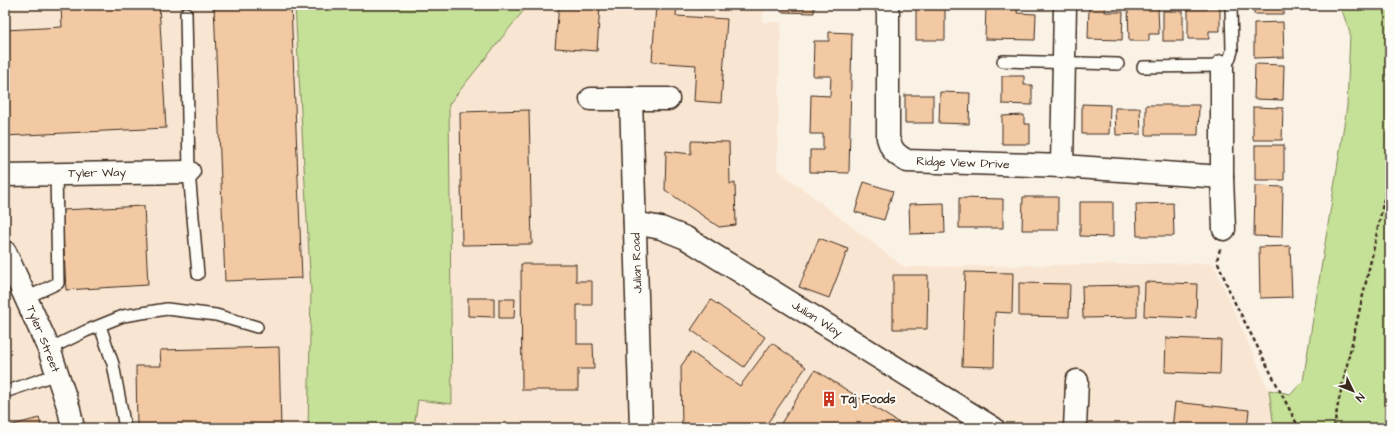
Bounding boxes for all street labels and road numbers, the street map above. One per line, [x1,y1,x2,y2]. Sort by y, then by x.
street label: Ridge View Drive [916,153,1010,174]
street label: Tyler Way [68,164,126,183]
street label: Julian Road [627,232,647,294]
street label: Julian Way [788,297,846,342]
street label: Tyler Street [21,303,64,376]

